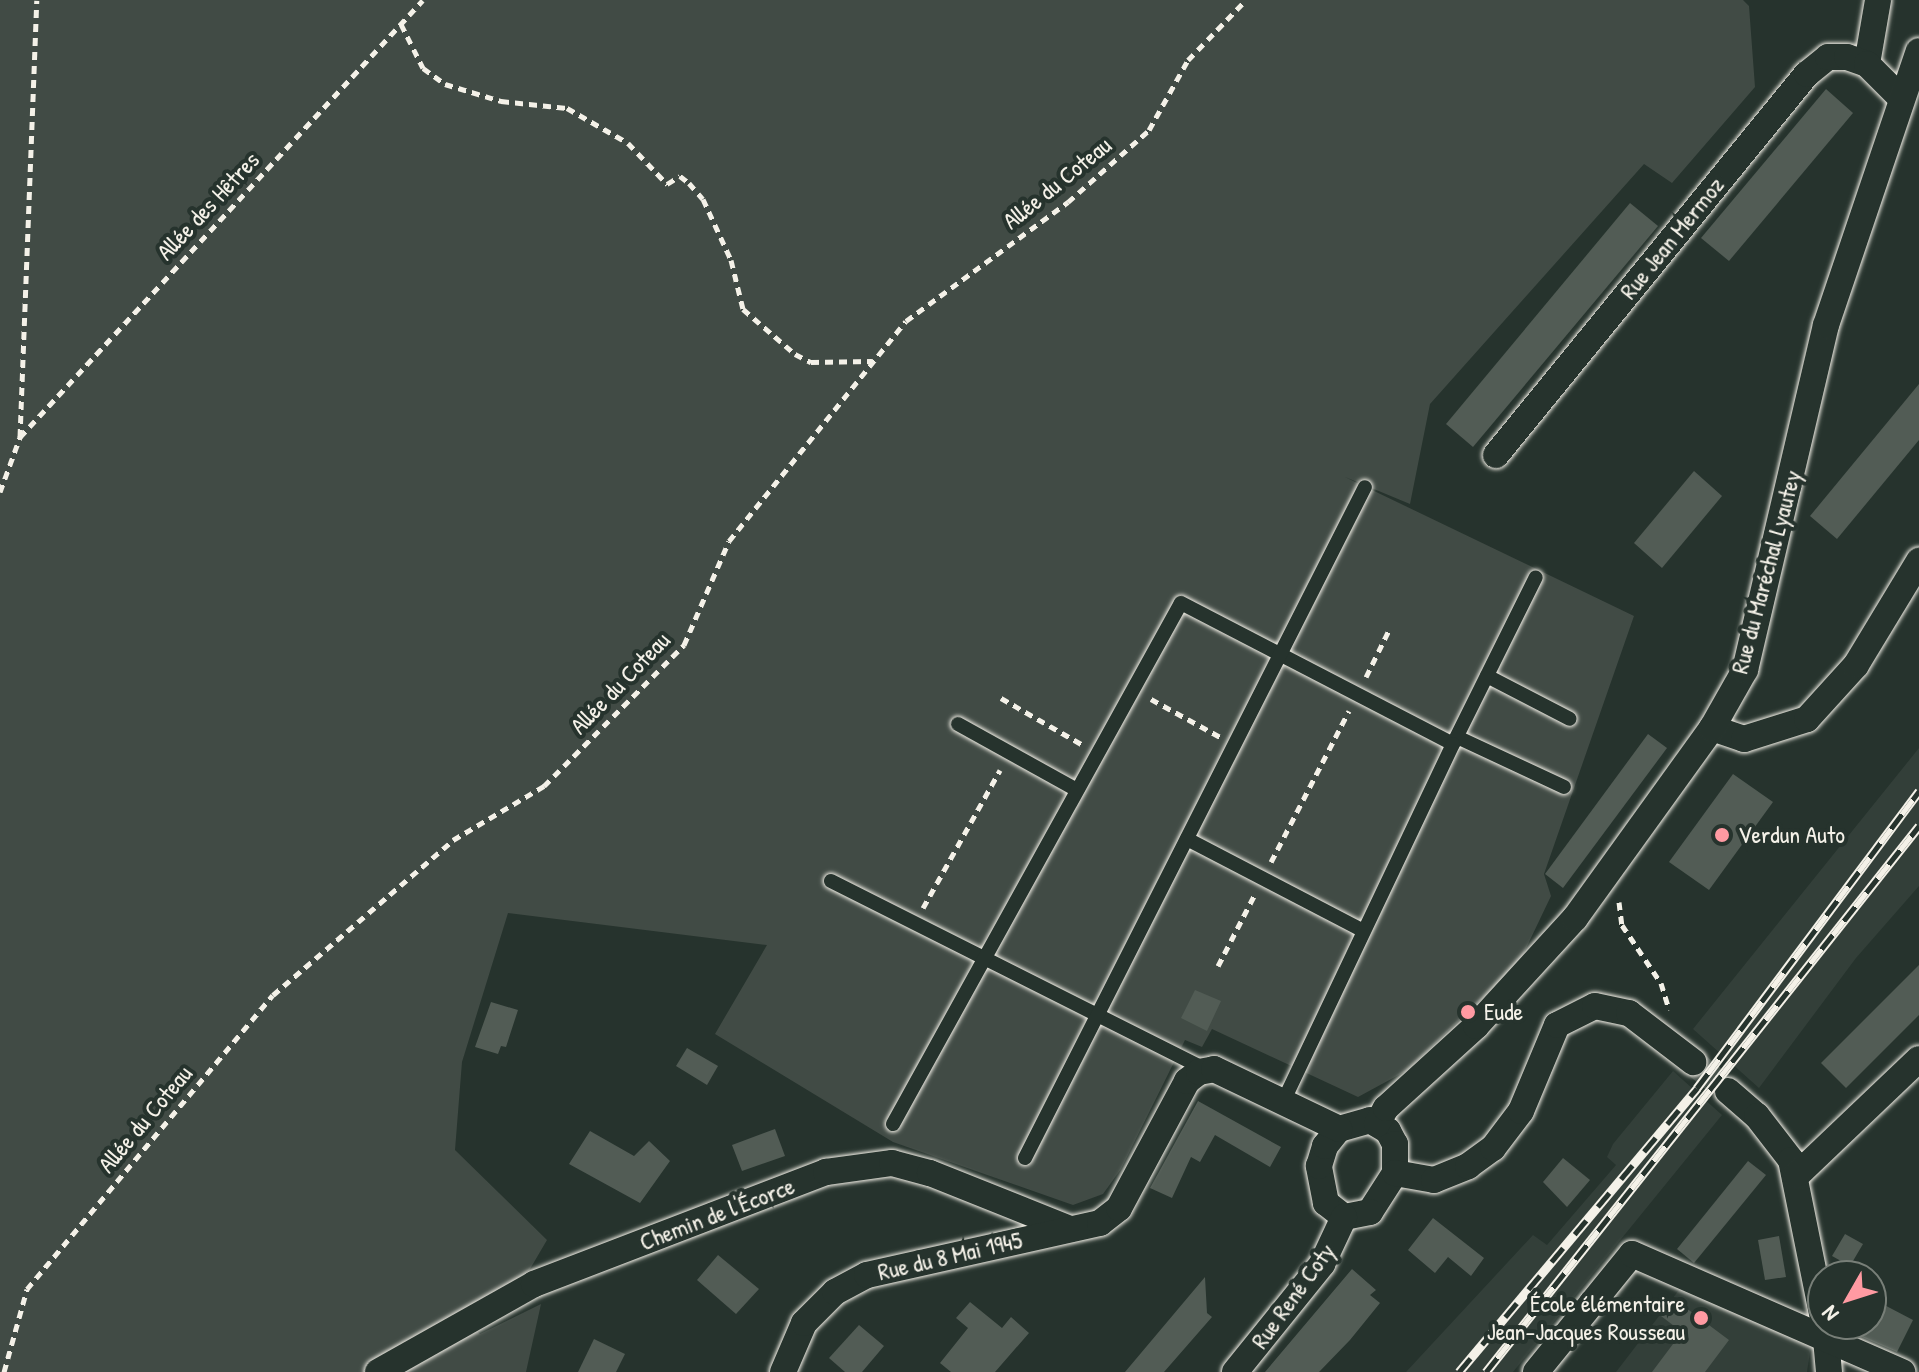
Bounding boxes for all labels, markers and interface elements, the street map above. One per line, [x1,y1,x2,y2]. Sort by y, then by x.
street label: Allée du Coteau [997,131,1117,235]
street label: Allée des Hêtres [151,146,265,266]
street label: Rue Jean Mermoz [1614,171,1730,305]
street label: Rue du Maréchal Lyautey [1725,467,1807,677]
street label: Allée du Coteau [564,626,676,740]
place label: Verdun Auto [1738,821,1845,849]
marker: Verdun Auto [1713,826,1731,844]
place label: Eude [1484,998,1523,1026]
marker: Eude [1459,1003,1477,1021]
street label: Allée du Coteau [92,1060,198,1178]
street label: Chemin de l'Écorce [636,1171,798,1257]
street label: Rue du 8 Mai 1945 [875,1225,1025,1287]
street label: Rue René Coty [1245,1238,1341,1354]
north arrow [1807,1260,1887,1340]
place label: École élémentaire Jean-Jacques Rousseau [1487,1290,1685,1346]
text: N [1815,1300,1845,1328]
marker: École élémentaire Jean-Jacques Rousseau [1692,1309,1710,1327]

